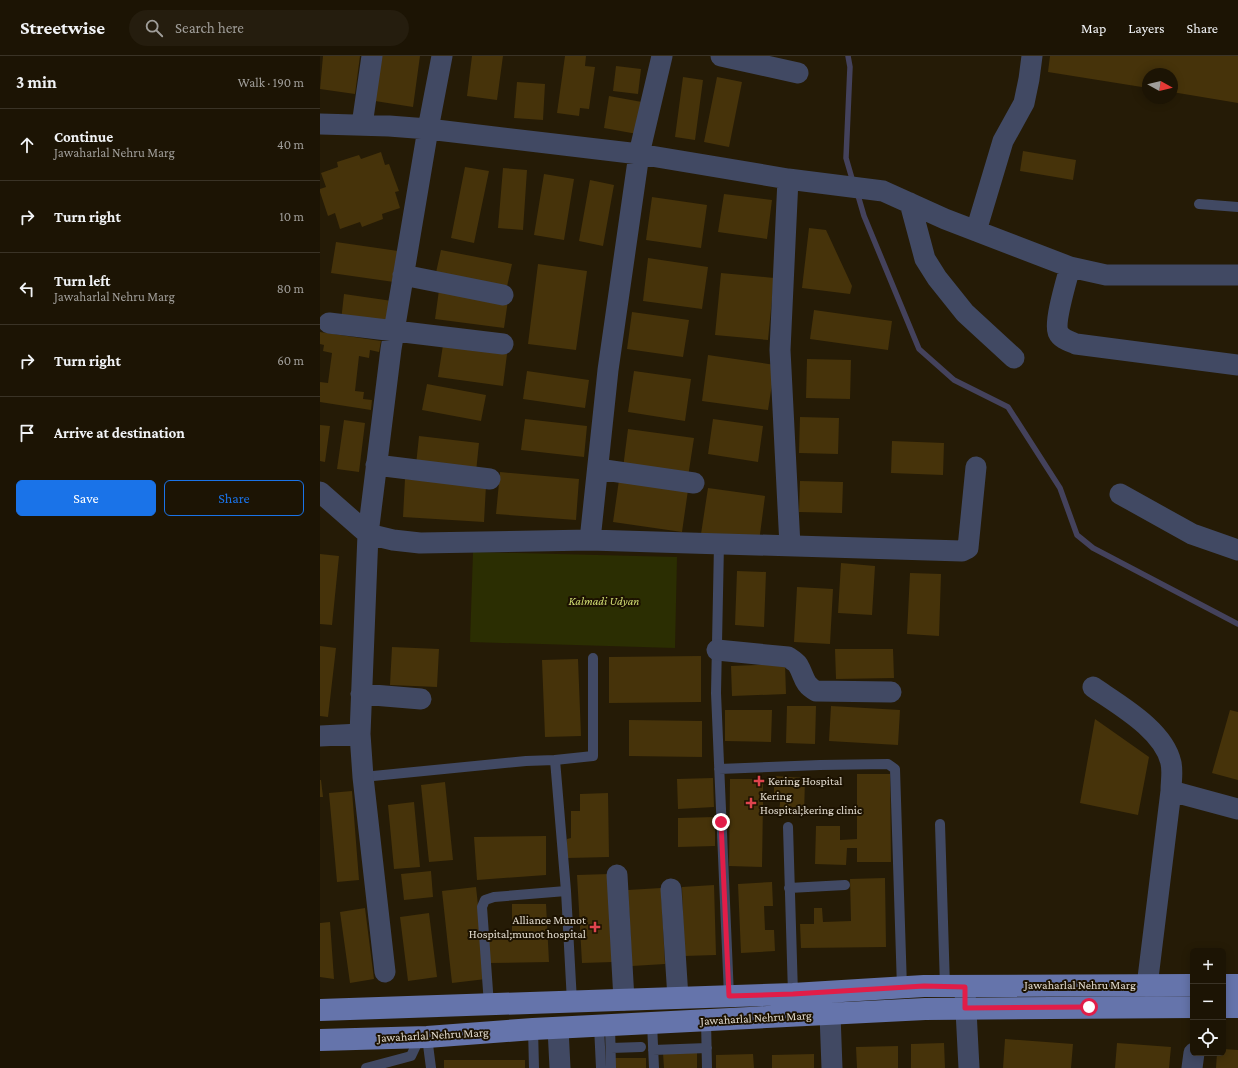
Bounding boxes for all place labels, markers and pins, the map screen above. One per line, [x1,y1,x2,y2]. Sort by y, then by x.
place label: Kering Hospital [768,774,843,788]
marker: Kering Hospital [753,775,765,787]
place label: Kering Hospital;kering clinic [760,789,862,817]
marker: Kering Hospital;kering clinic [745,797,757,809]
place label: Alliance Munot Hospital;munot hospital [469,913,587,941]
marker: Alliance Munot Hospital;munot hospital [589,921,601,933]

